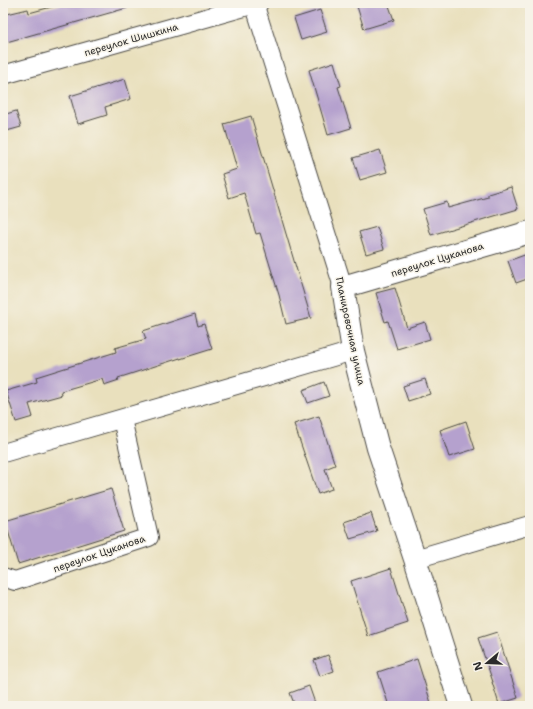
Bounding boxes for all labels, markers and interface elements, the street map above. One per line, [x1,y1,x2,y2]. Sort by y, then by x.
street label: переулок Шишкина [83,20,180,59]
street label: переулок Цуканова [389,239,486,280]
street label: Планировочная улица [333,276,368,387]
street label: переулок Цуканова [52,531,147,575]
north arrow [467,643,507,683]
text: N [469,659,487,673]

